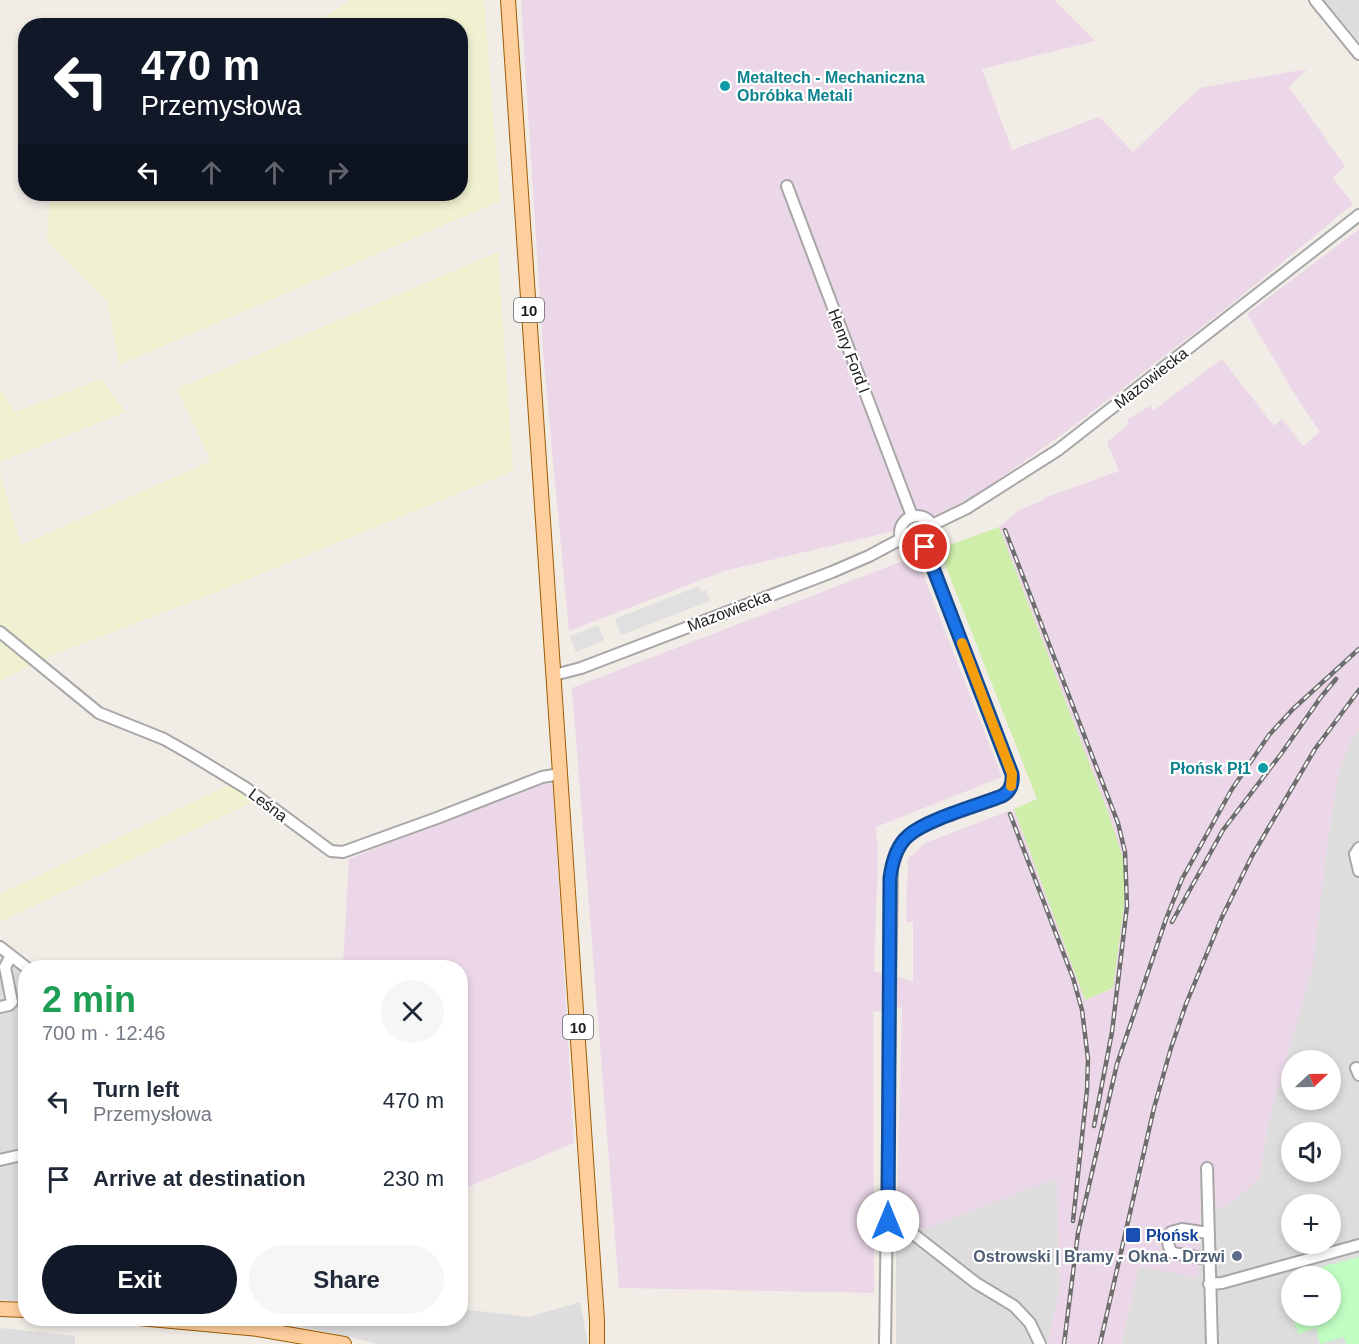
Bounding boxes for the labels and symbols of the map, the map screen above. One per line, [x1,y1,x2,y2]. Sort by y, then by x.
place label: Metaltech - Mechaniczna Obróbka Metali [737,69,925,104]
marker: Metaltech - Mechaniczna Obróbka Metali [718,79,732,93]
road number: 10 [514,298,544,322]
street label: Henry Ford I [825,306,873,396]
street label: Mazowiecka [1111,344,1191,412]
pin [899,521,950,572]
street label: Mazowiecka [685,587,773,635]
place label: Płońsk Pł1 [1170,760,1251,777]
marker: Płońsk Pł1 [1256,761,1270,775]
street label: Leśna [245,785,291,825]
road number: 10 [563,1015,593,1039]
north arrow [1281,1050,1341,1110]
position arrow [856,1189,920,1253]
marker: Płońsk [1124,1226,1142,1244]
place label: Płońsk [1146,1227,1199,1244]
place label: Ostrowski | Bramy - Okna - Drzwi [973,1248,1225,1265]
marker: Ostrowski | Bramy - Okna - Drzwi [1230,1249,1244,1263]

